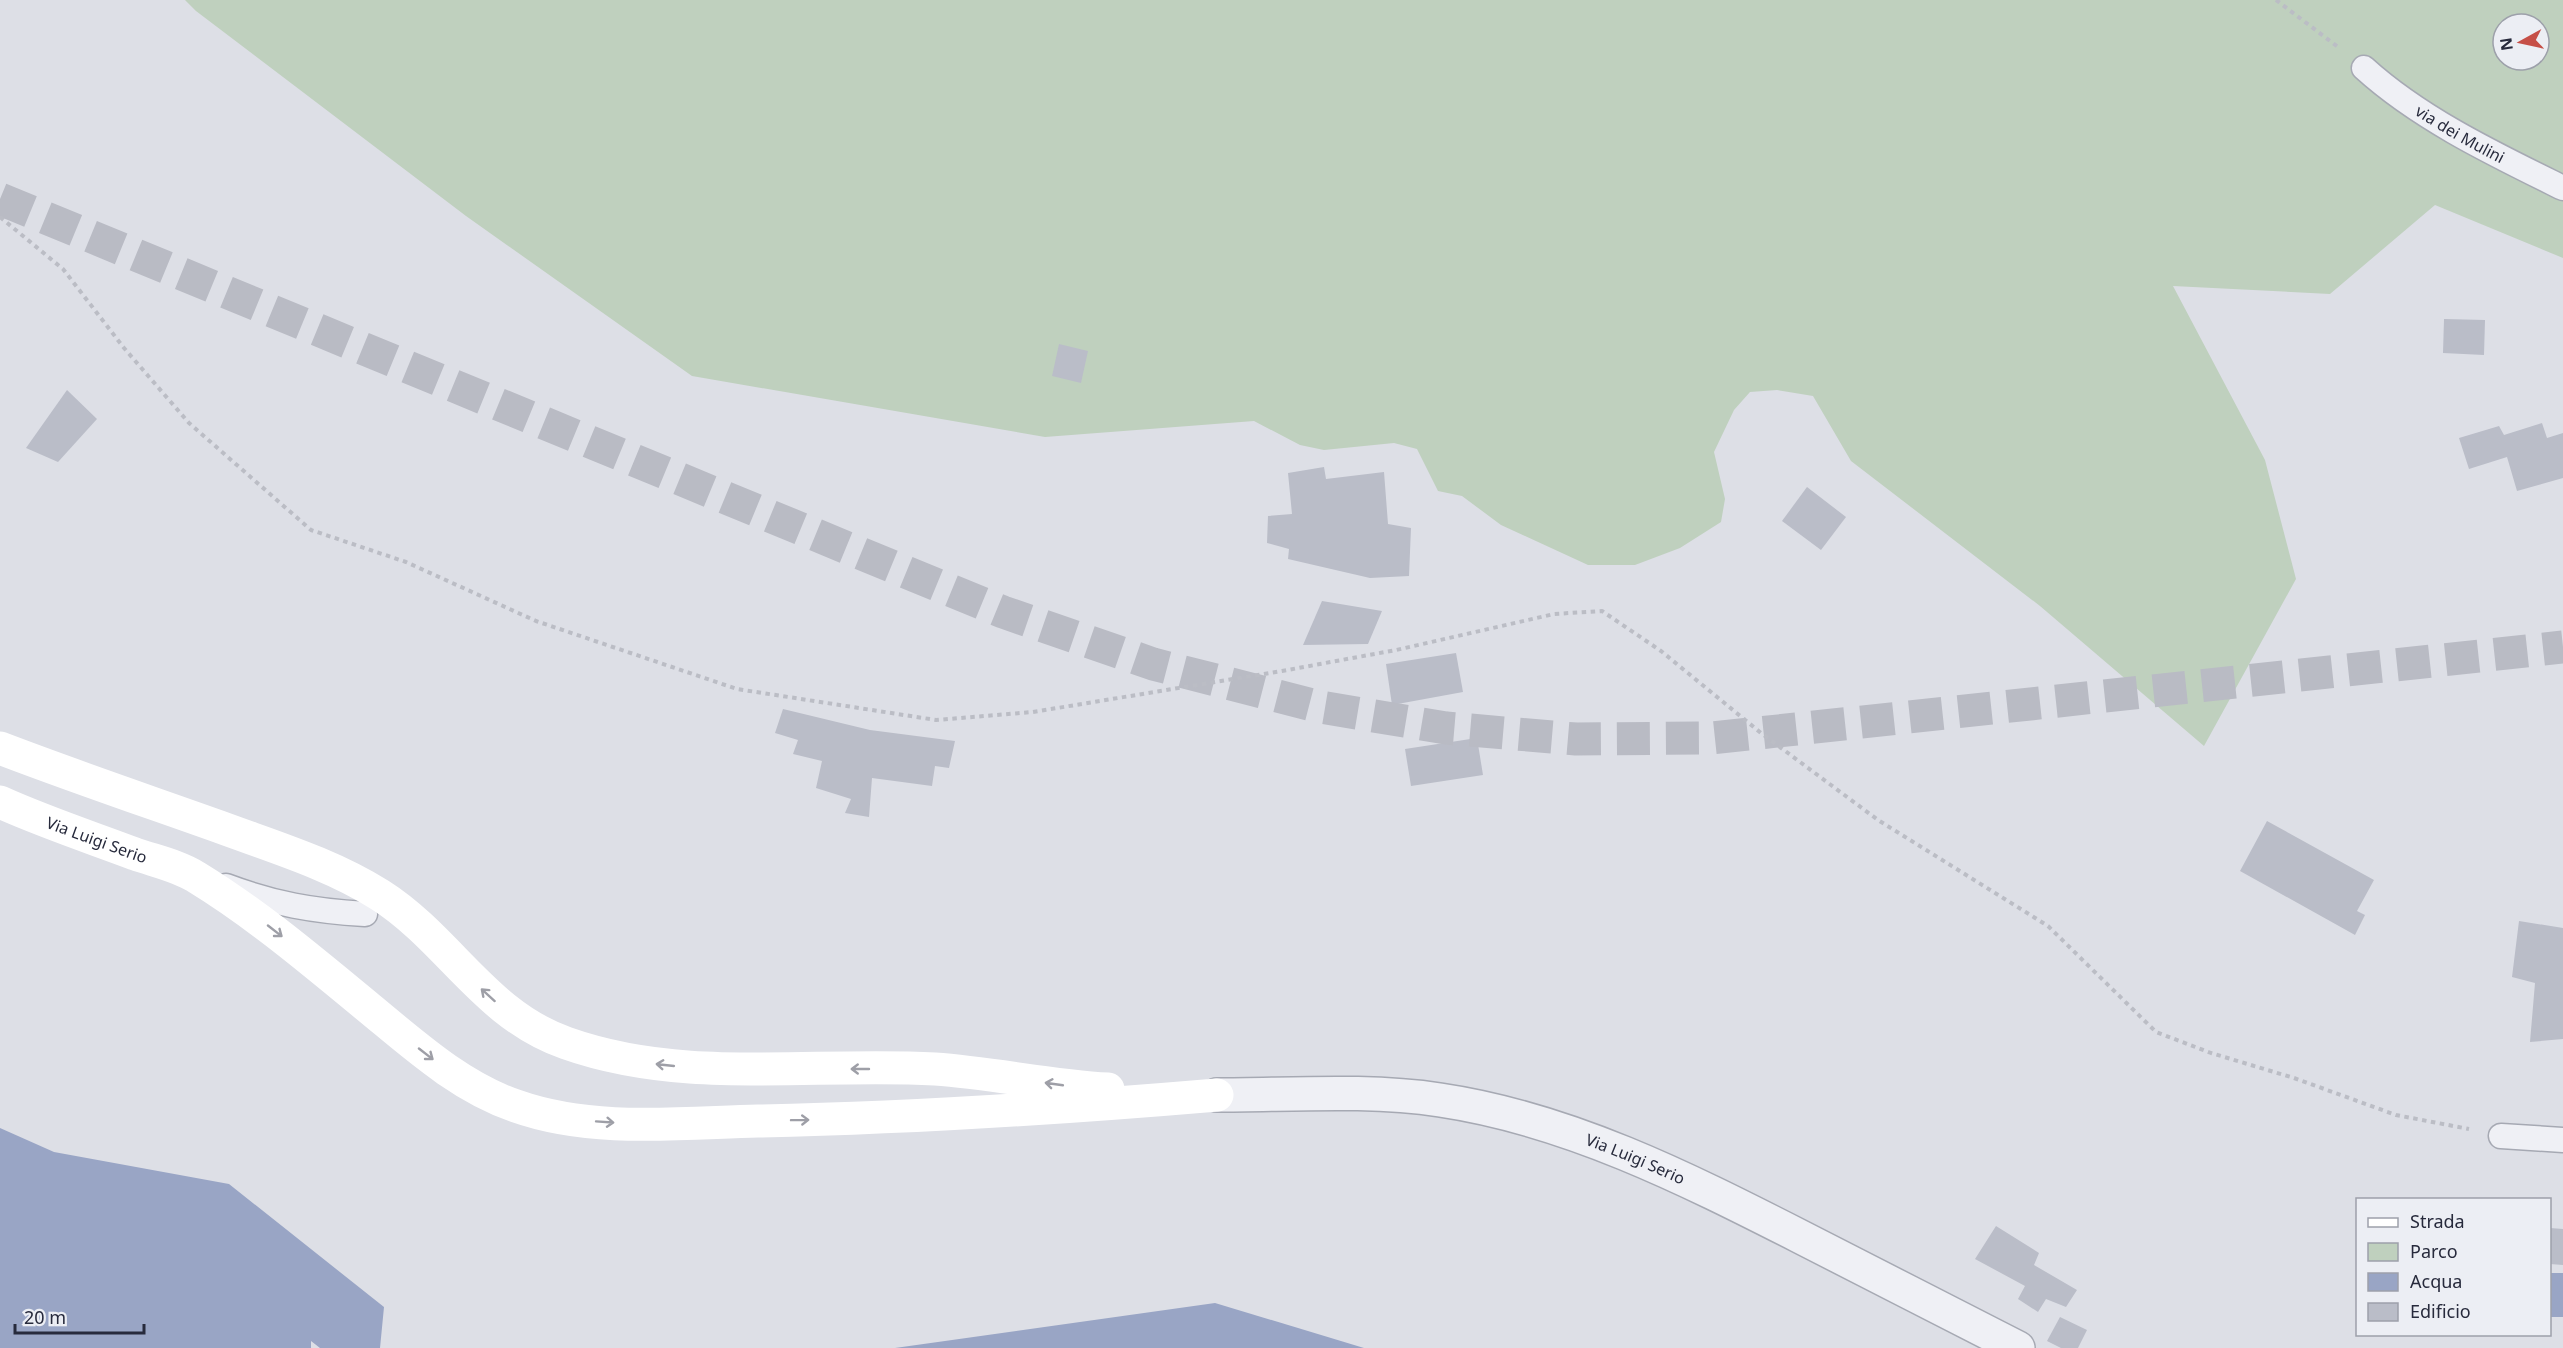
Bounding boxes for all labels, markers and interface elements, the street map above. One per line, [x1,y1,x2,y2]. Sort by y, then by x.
north arrow [2491,12,2551,72]
text: N [2494,36,2518,52]
street label: via dei Mulini [2411,100,2509,168]
street label: Via Luigi Serio [43,811,150,868]
one-way arrow [267,925,283,938]
one-way arrow [481,988,496,1002]
one-way arrow [418,1048,434,1061]
one-way arrow [656,1059,676,1070]
one-way arrow [851,1063,871,1075]
one-way arrow [1045,1078,1065,1089]
one-way arrow [790,1115,810,1126]
one-way arrow [595,1117,615,1128]
street label: Via Luigi Serio [1583,1128,1689,1189]
legend [2356,1198,2551,1336]
text: Strada [2410,1209,2465,1233]
text: Parco [2410,1239,2458,1263]
text: Acqua [2410,1269,2462,1293]
scale bar [15,1297,144,1335]
text: Edificio [2410,1299,2471,1323]
text: 20 m [24,1305,66,1329]

